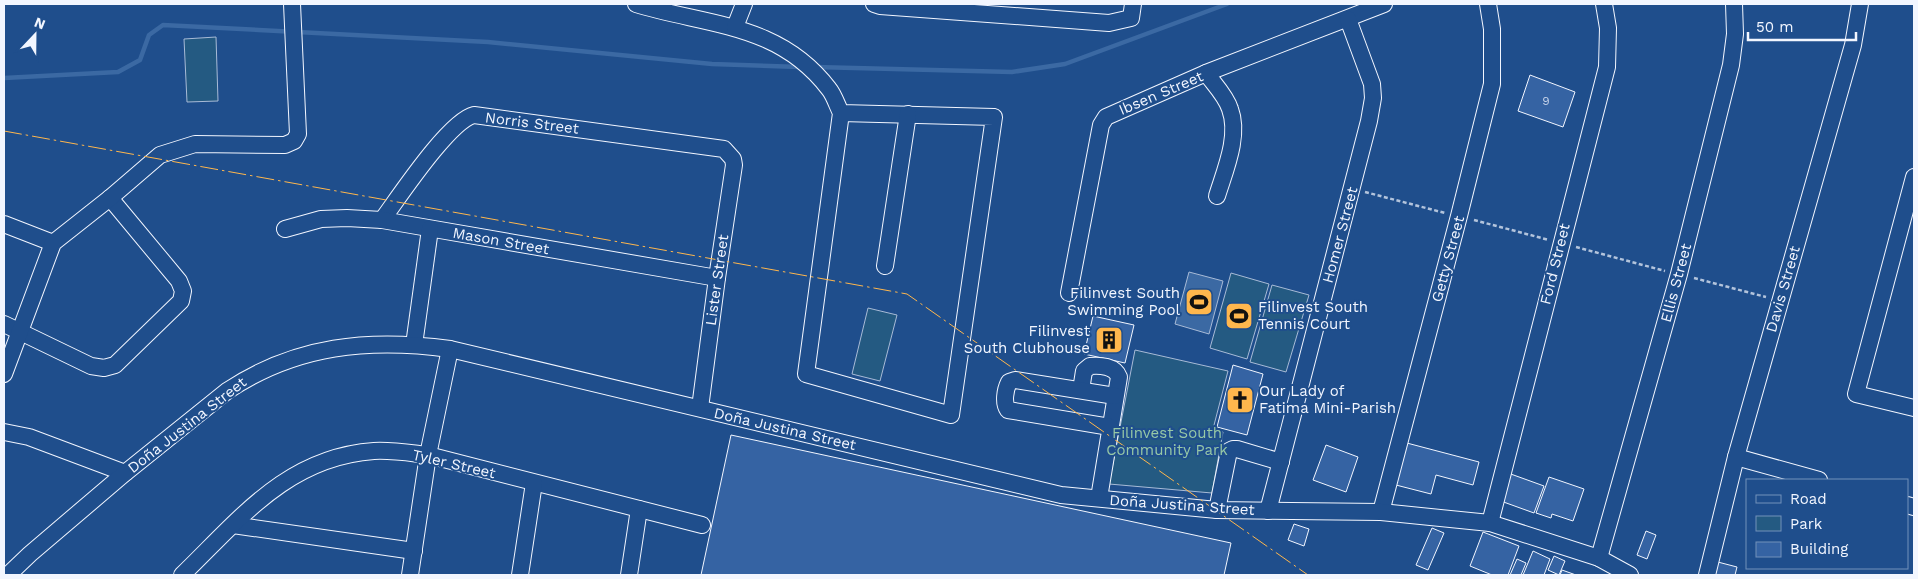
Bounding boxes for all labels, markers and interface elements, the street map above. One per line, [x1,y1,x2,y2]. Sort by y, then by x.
north arrow [10,10,60,60]
scale bar [1748,10,1856,42]
text: N [32,14,48,32]
text: 50 m [1756,18,1793,36]
street label: Ibsen Street [1116,67,1207,119]
house number: 9 [1542,94,1550,108]
street label: Norris Street [484,108,581,138]
street label: Homer Street [1319,184,1362,285]
street label: Getty Street [1428,213,1468,304]
street label: Ford Street [1536,221,1574,306]
street label: Mason Street [451,224,551,258]
street label: Lister Street [702,233,732,327]
street label: Ellis Street [1657,241,1695,324]
street label: Davis Street [1762,243,1804,334]
place label: Filinvest South Swimming Pool [1067,284,1180,319]
sports icon: Filinvest South Swimming Pool [1184,287,1214,317]
place label: Filinvest South Tennis Court [1258,298,1368,333]
sports icon: Filinvest South Tennis Court [1224,301,1254,331]
place label: Filinvest South Clubhouse [964,322,1091,357]
building icon: Filinvest South Clubhouse [1094,325,1124,355]
street label: Doña Justina Street [124,373,250,477]
place label: Our Lady of Fatima Mini-Parish [1259,382,1396,417]
church icon: Our Lady of Fatima Mini-Parish [1225,385,1255,415]
street label: Doña Justina Street [712,404,859,454]
park label: Filinvest South Community Park [1106,424,1228,459]
street label: Tyler Street [411,446,498,482]
legend [1746,479,1908,569]
text: Road [1790,490,1827,508]
street label: Doña Justina Street [1109,491,1256,519]
text: Park [1790,515,1823,533]
text: Building [1790,540,1848,558]

